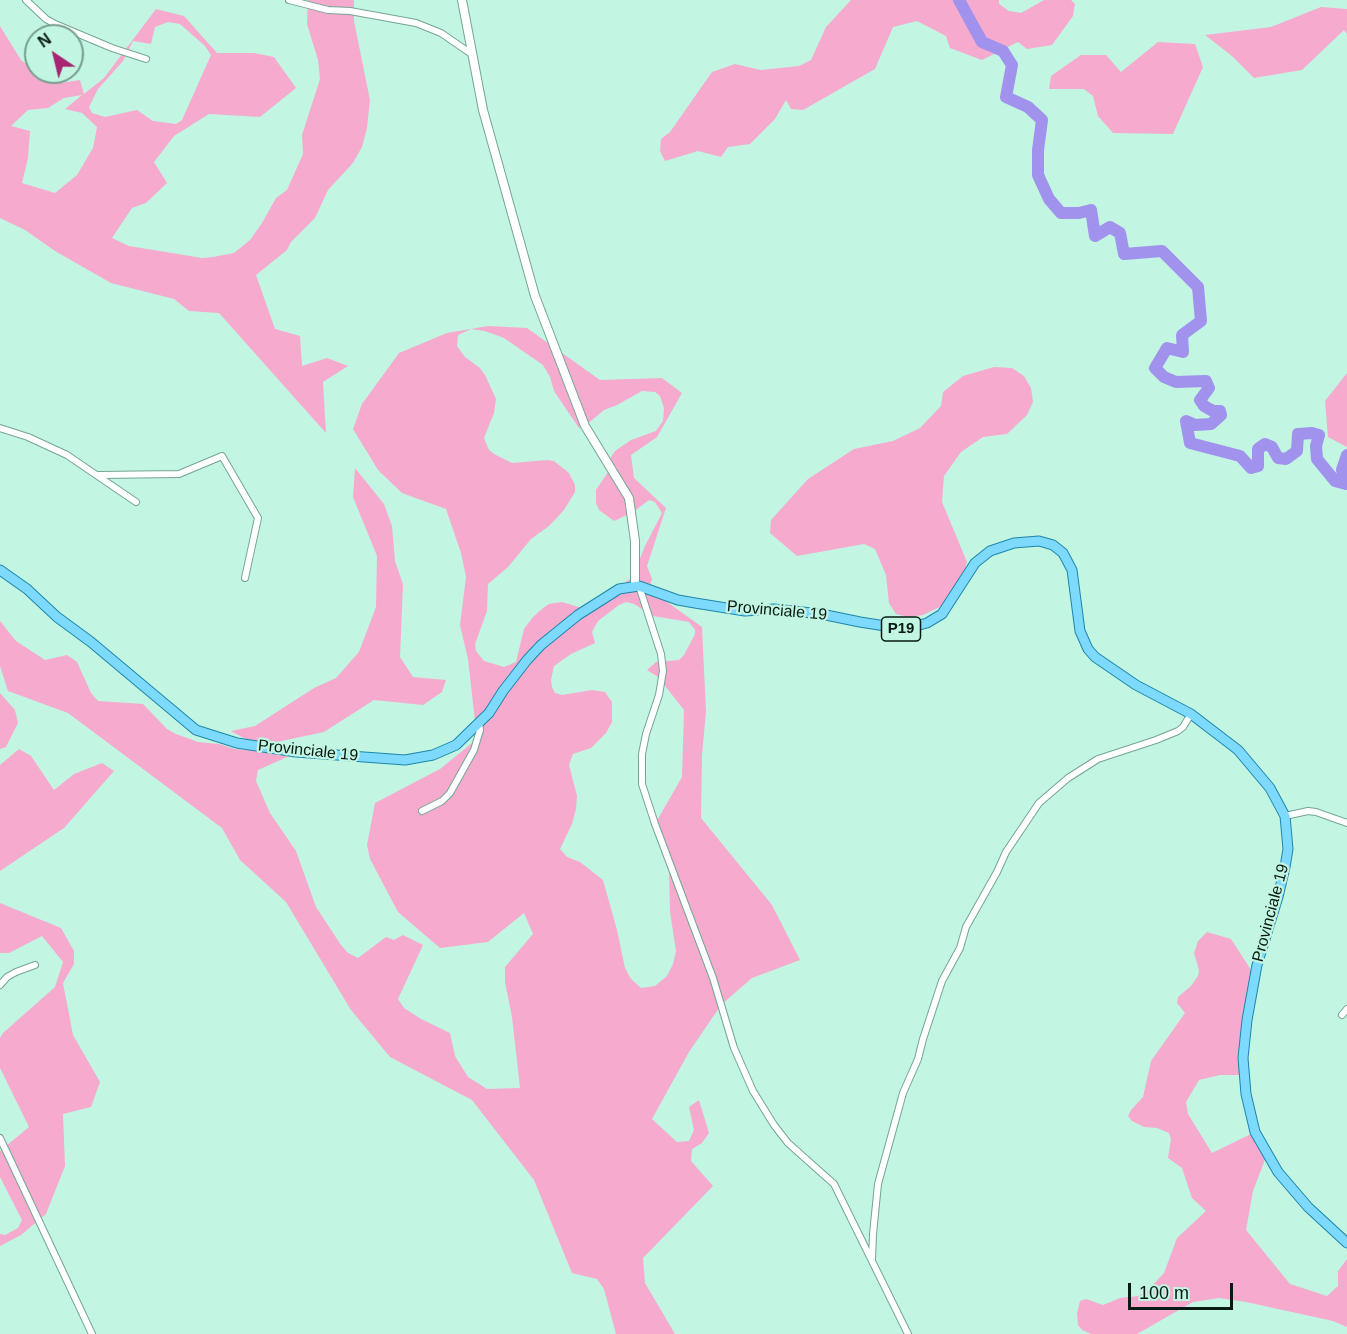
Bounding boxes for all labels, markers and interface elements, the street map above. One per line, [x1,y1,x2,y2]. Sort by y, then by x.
north arrow [24,24,84,84]
text: N [35,30,54,51]
street label: Provinciale 19 [726,597,828,625]
road number: P19 [882,617,920,641]
street label: Provinciale 19 [257,736,359,766]
street label: Provinciale 19 [1249,862,1293,964]
scale bar [1131,1271,1236,1309]
text: 100 m [1139,1283,1189,1303]

